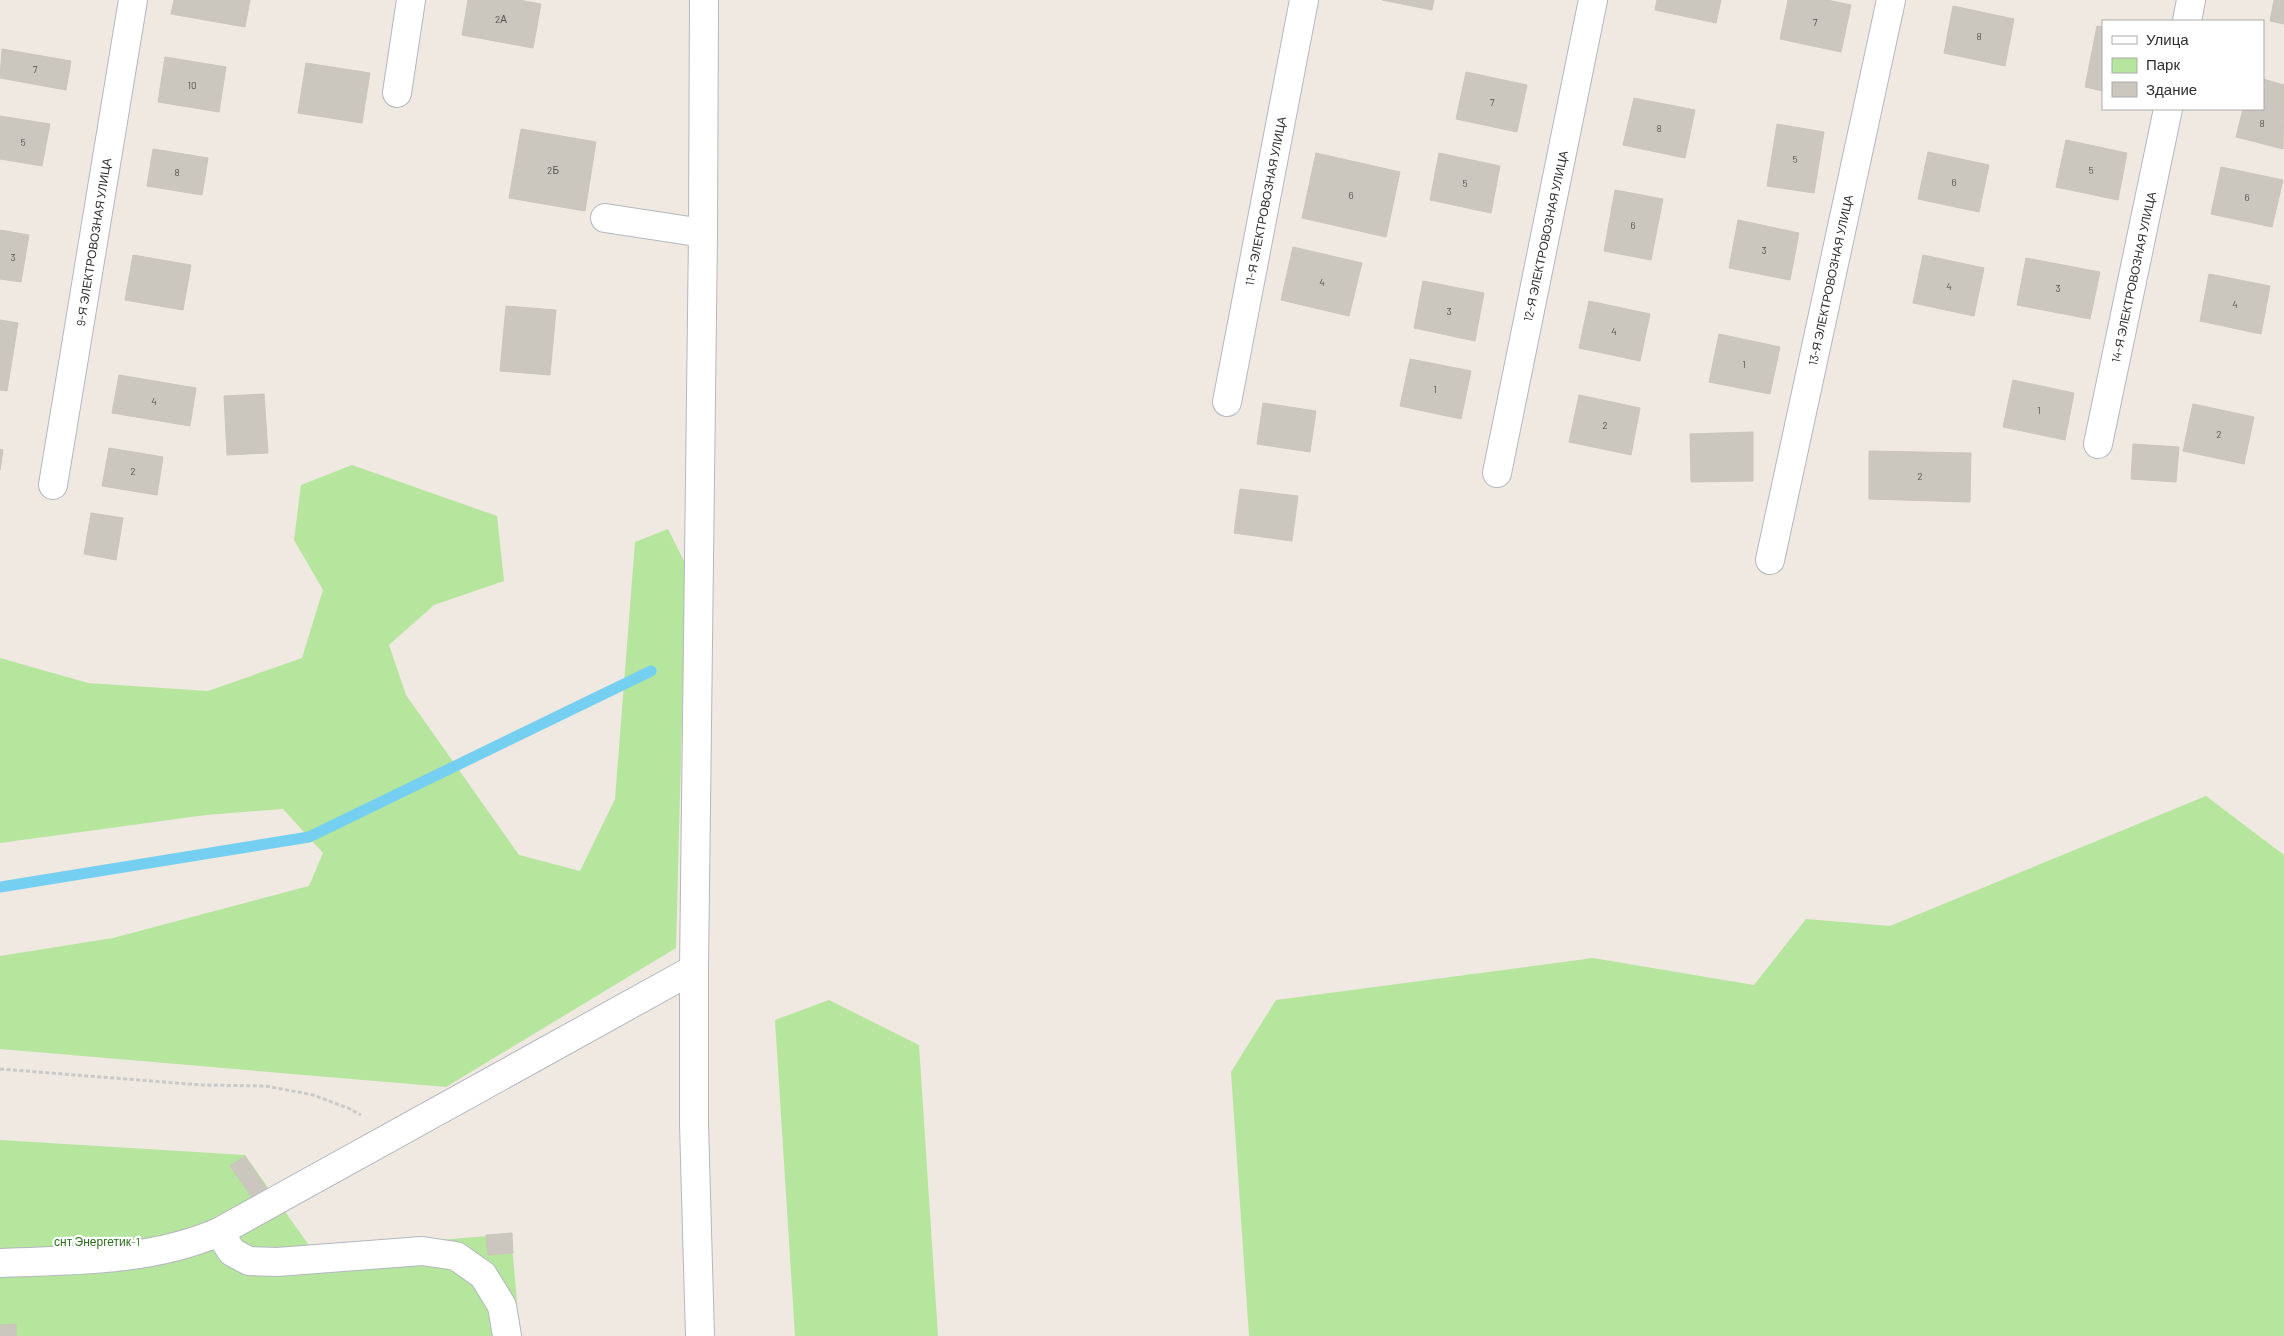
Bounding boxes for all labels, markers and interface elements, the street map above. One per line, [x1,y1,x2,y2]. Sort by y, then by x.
house number: 2А [495,13,507,25]
house number: 7 [1813,16,1818,28]
legend [2102,20,2264,110]
house number: 8 [1976,30,1982,42]
text: Улица [2146,30,2189,48]
text: Парк [2146,55,2180,73]
house number: 7 [33,63,38,75]
house number: 10 [187,79,197,91]
text: Здание [2146,80,2197,98]
house number: 7 [1490,96,1495,108]
street label: 11-Я ЭЛЕКТРОВОЗНАЯ УЛИЦА [1242,115,1289,287]
house number: 8 [2259,117,2265,129]
house number: 8 [1656,122,1662,134]
house number: 5 [20,136,26,148]
street label: 12-Я ЭЛЕКТРОВОЗНАЯ УЛИЦА [1520,149,1571,323]
house number: 5 [1792,153,1798,165]
street label: 9-Я ЭЛЕКТРОВОЗНАЯ УЛИЦА [73,157,114,327]
house number: 2Б [547,164,559,176]
house number: 5 [2088,164,2094,176]
house number: 8 [174,166,180,178]
house number: 6 [1951,176,1957,188]
house number: 5 [1462,177,1468,189]
house number: 6 [1348,189,1354,201]
street label: 14-Я ЭЛЕКТРОВОЗНАЯ УЛИЦА [2108,190,2159,364]
house number: 6 [2244,191,2250,203]
street label: 13-Я ЭЛЕКТРОВОЗНАЯ УЛИЦА [1805,193,1856,367]
house number: 6 [1630,219,1636,231]
house number: 3 [1761,244,1767,256]
house number: 3 [10,251,16,263]
house number: 4 [1319,276,1325,288]
house number: 4 [1946,280,1952,292]
house number: 3 [2055,282,2061,294]
house number: 4 [2232,298,2238,310]
house number: 3 [1446,305,1452,317]
house number: 4 [1611,325,1617,337]
house number: 1 [1742,358,1746,370]
house number: 1 [1433,383,1437,395]
house number: 4 [151,395,157,407]
house number: 1 [2037,404,2041,416]
house number: 2 [1602,419,1608,431]
house number: 2 [2216,428,2222,440]
house number: 2 [130,465,136,477]
house number: 2 [1917,470,1923,482]
park label: снт Энергетик-1 [54,1234,140,1249]

